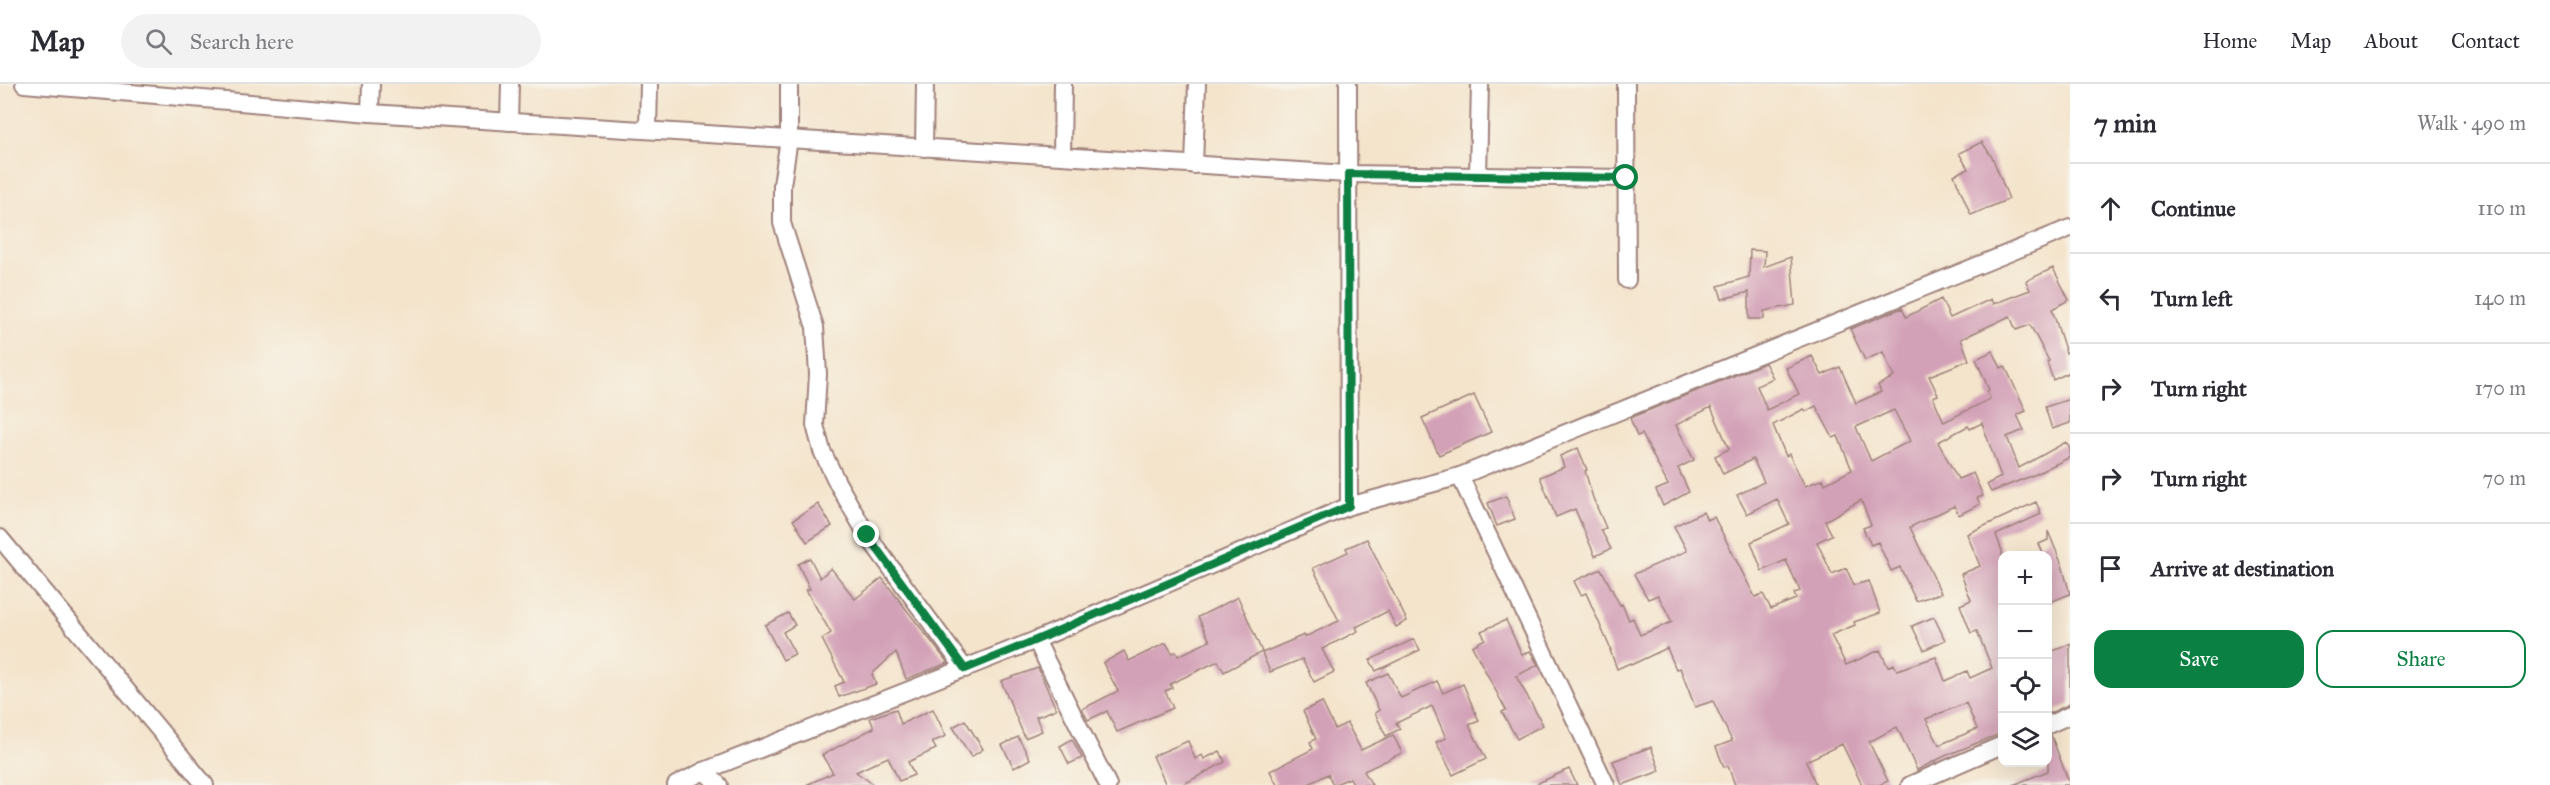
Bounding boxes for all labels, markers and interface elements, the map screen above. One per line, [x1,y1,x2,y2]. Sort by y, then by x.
search box [121,14,541,68]
text: Map [30,24,85,59]
icon: search [142,25,175,58]
text: Search here [190,28,294,55]
text: Home [2202,28,2257,54]
text: Map [2290,28,2331,54]
text: About [2364,28,2418,54]
text: Contact [2451,28,2520,54]
text: 7 min [2094,107,2157,139]
text: Walk · 490 m [2417,111,2526,135]
route start [1612,164,1638,190]
icon: ahead [2094,192,2127,225]
text: Continue [2151,195,2236,222]
text: 110 m [2478,196,2526,220]
icon: left [2094,282,2127,315]
text: Turn left [2151,285,2233,312]
text: 140 m [2474,286,2526,310]
icon: right [2094,372,2127,405]
text: Turn right [2151,375,2247,402]
text: 170 m [2475,376,2526,400]
icon: right [2094,462,2127,495]
text: Turn right [2151,465,2247,492]
text: 70 m [2483,466,2526,490]
route end [853,521,879,547]
map controls [1998,551,2052,767]
button: + [1998,551,2052,605]
icon: arrive [2094,552,2127,585]
text: Arrive at destination [2151,555,2334,582]
button: − [1998,605,2052,659]
button: Save [2094,630,2304,688]
button: Share [2316,630,2526,688]
button: locate [1998,659,2052,713]
button: layers [1998,713,2052,767]

